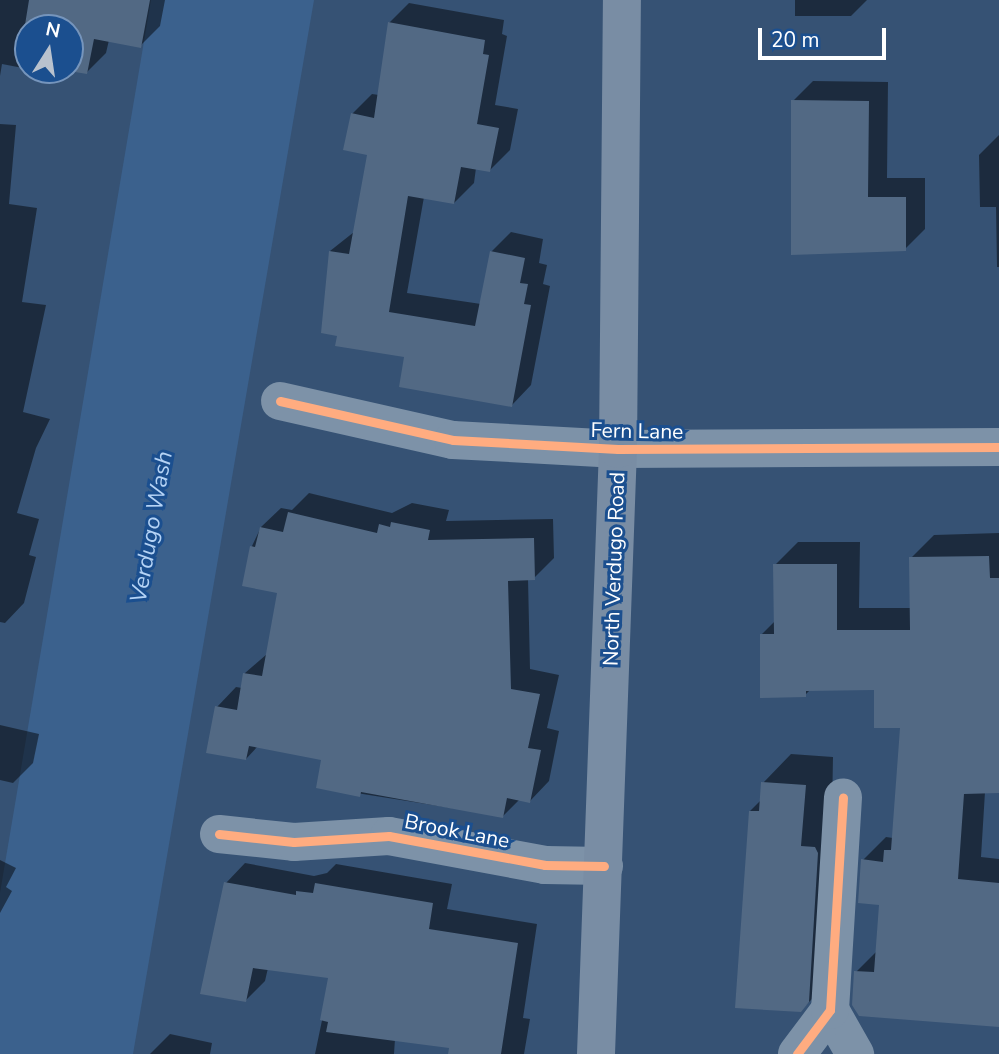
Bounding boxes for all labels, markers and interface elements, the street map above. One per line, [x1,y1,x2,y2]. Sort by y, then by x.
north arrow [14,14,84,84]
scale bar [761,14,889,58]
text: N [43,16,63,45]
text: 20 m [771,26,820,54]
street label: Fern Lane [590,418,684,444]
water label: Verdugo Wash [125,449,179,605]
street label: North Verdugo Road [598,472,630,666]
street label: Brook Lane [402,808,512,854]

